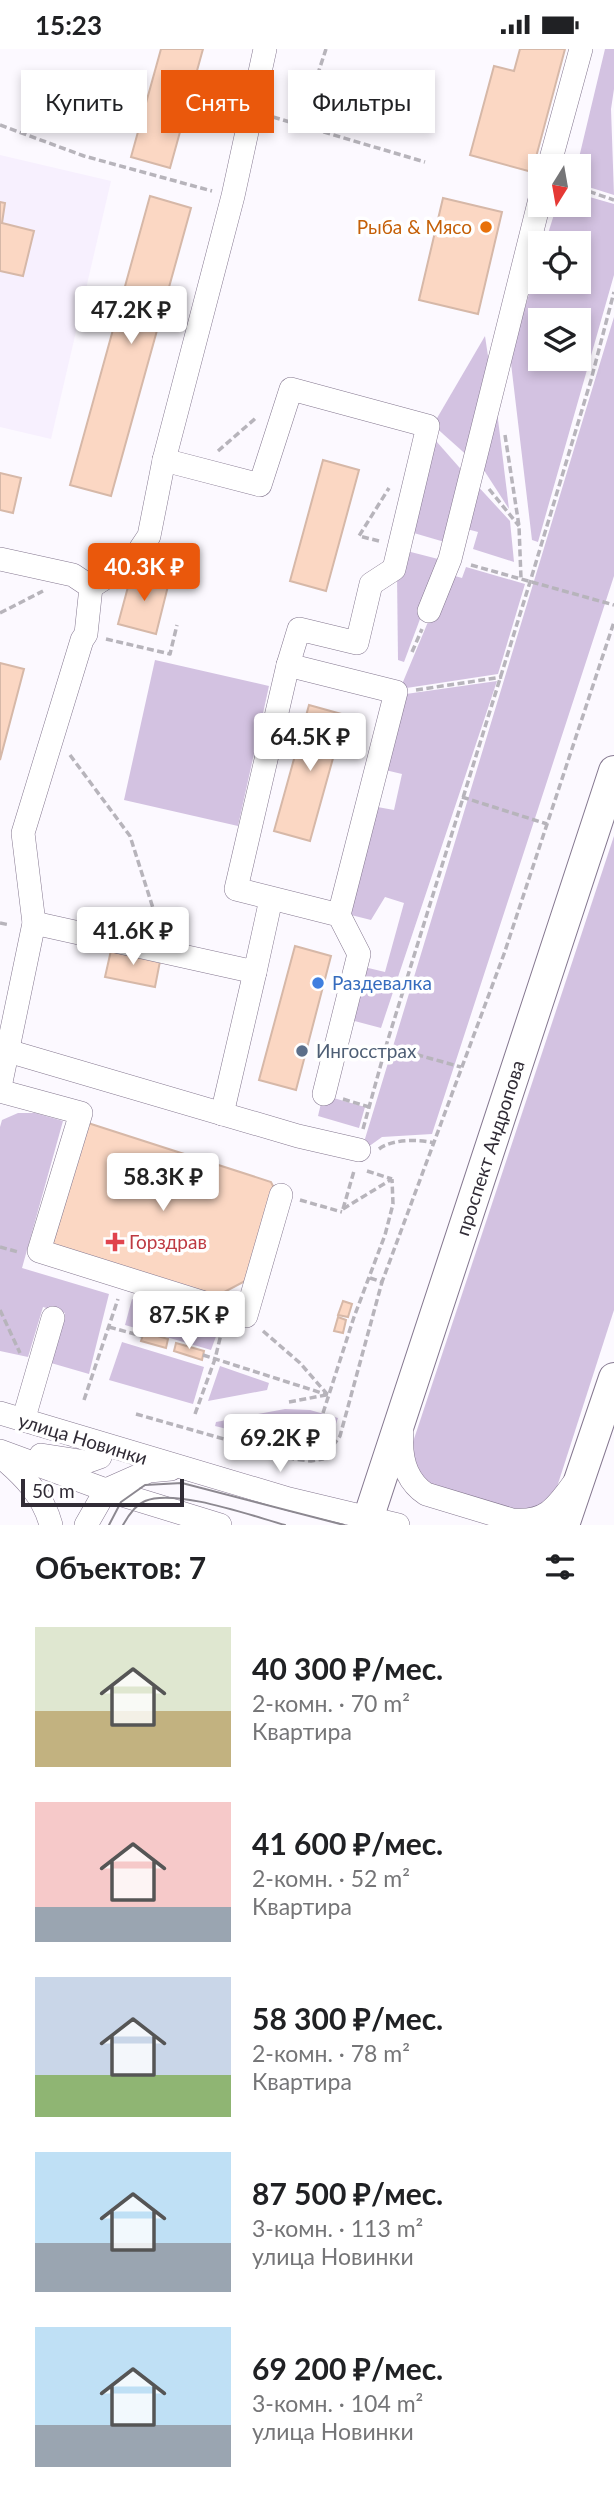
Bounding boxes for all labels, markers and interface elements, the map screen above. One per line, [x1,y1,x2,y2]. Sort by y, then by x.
text: 15:23 [35,9,102,41]
chip: Купить [21,70,147,133]
chip: Снять [161,70,274,133]
chip: Фильтры [288,70,435,133]
north arrow [528,154,592,217]
map controls [528,154,591,371]
place label: Рыба & Мясо [357,215,472,238]
marker: Рыба & Мясо [478,219,494,235]
button: locate [528,231,591,294]
pin: 47.2K ₽ [66,287,196,346]
text: 47.2K ₽ [91,295,171,323]
button: layers [528,308,591,371]
pin: 40.3K ₽ [79,543,209,603]
text: 40.3K ₽ [104,552,184,580]
pin: 64.5K ₽ [245,713,375,773]
text: 64.5K ₽ [270,722,350,750]
pin: 41.6K ₽ [68,907,198,967]
text: 41.6K ₽ [93,916,173,944]
place label: Раздевалка [332,971,432,994]
marker: Раздевалка [310,975,326,991]
place label: Ингосстрах [316,1039,417,1062]
marker: Ингосстрах [294,1043,310,1059]
street label: проспект Андропова [450,1057,529,1239]
pin: 58.3K ₽ [98,1153,228,1213]
text: 58.3K ₽ [123,1162,203,1190]
place label: Горздрав [129,1230,207,1253]
marker: Горздрав [107,1234,123,1250]
pin: 87.5K ₽ [124,1291,254,1351]
text: 87.5K ₽ [149,1300,229,1328]
street label: улица Новинки [16,1408,150,1469]
pin: 69.2K ₽ [215,1415,345,1474]
text: 69.2K ₽ [240,1423,320,1451]
scale bar [21,1476,184,1508]
text: 50 m [32,1479,75,1502]
icon: filters [541,1548,579,1586]
text: Объектов: 7 [35,1549,206,1585]
text: 40 300 ₽/мес. [252,1650,443,1686]
icon: home [91,1655,175,1739]
text: 2-комн. · 70 m² [252,1689,410,1717]
text: Квартира [252,1717,352,1745]
text: 41 600 ₽/мес. [252,1825,443,1861]
icon: home [91,1830,175,1914]
text: 2-комн. · 52 m² [252,1864,410,1892]
text: Квартира [252,1892,352,1920]
text: 58 300 ₽/мес. [252,2000,443,2036]
icon: home [91,2005,175,2089]
text: 2-комн. · 78 m² [252,2039,410,2067]
text: Квартира [252,2067,352,2095]
text: 87 500 ₽/мес. [252,2175,443,2211]
icon: home [91,2180,175,2264]
text: 3-комн. · 113 m² [252,2214,423,2242]
text: улица Новинки [252,2242,414,2270]
text: 69 200 ₽/мес. [252,2350,443,2386]
icon: home [91,2355,175,2439]
text: 3-комн. · 104 m² [252,2389,423,2417]
text: улица Новинки [252,2417,414,2445]

